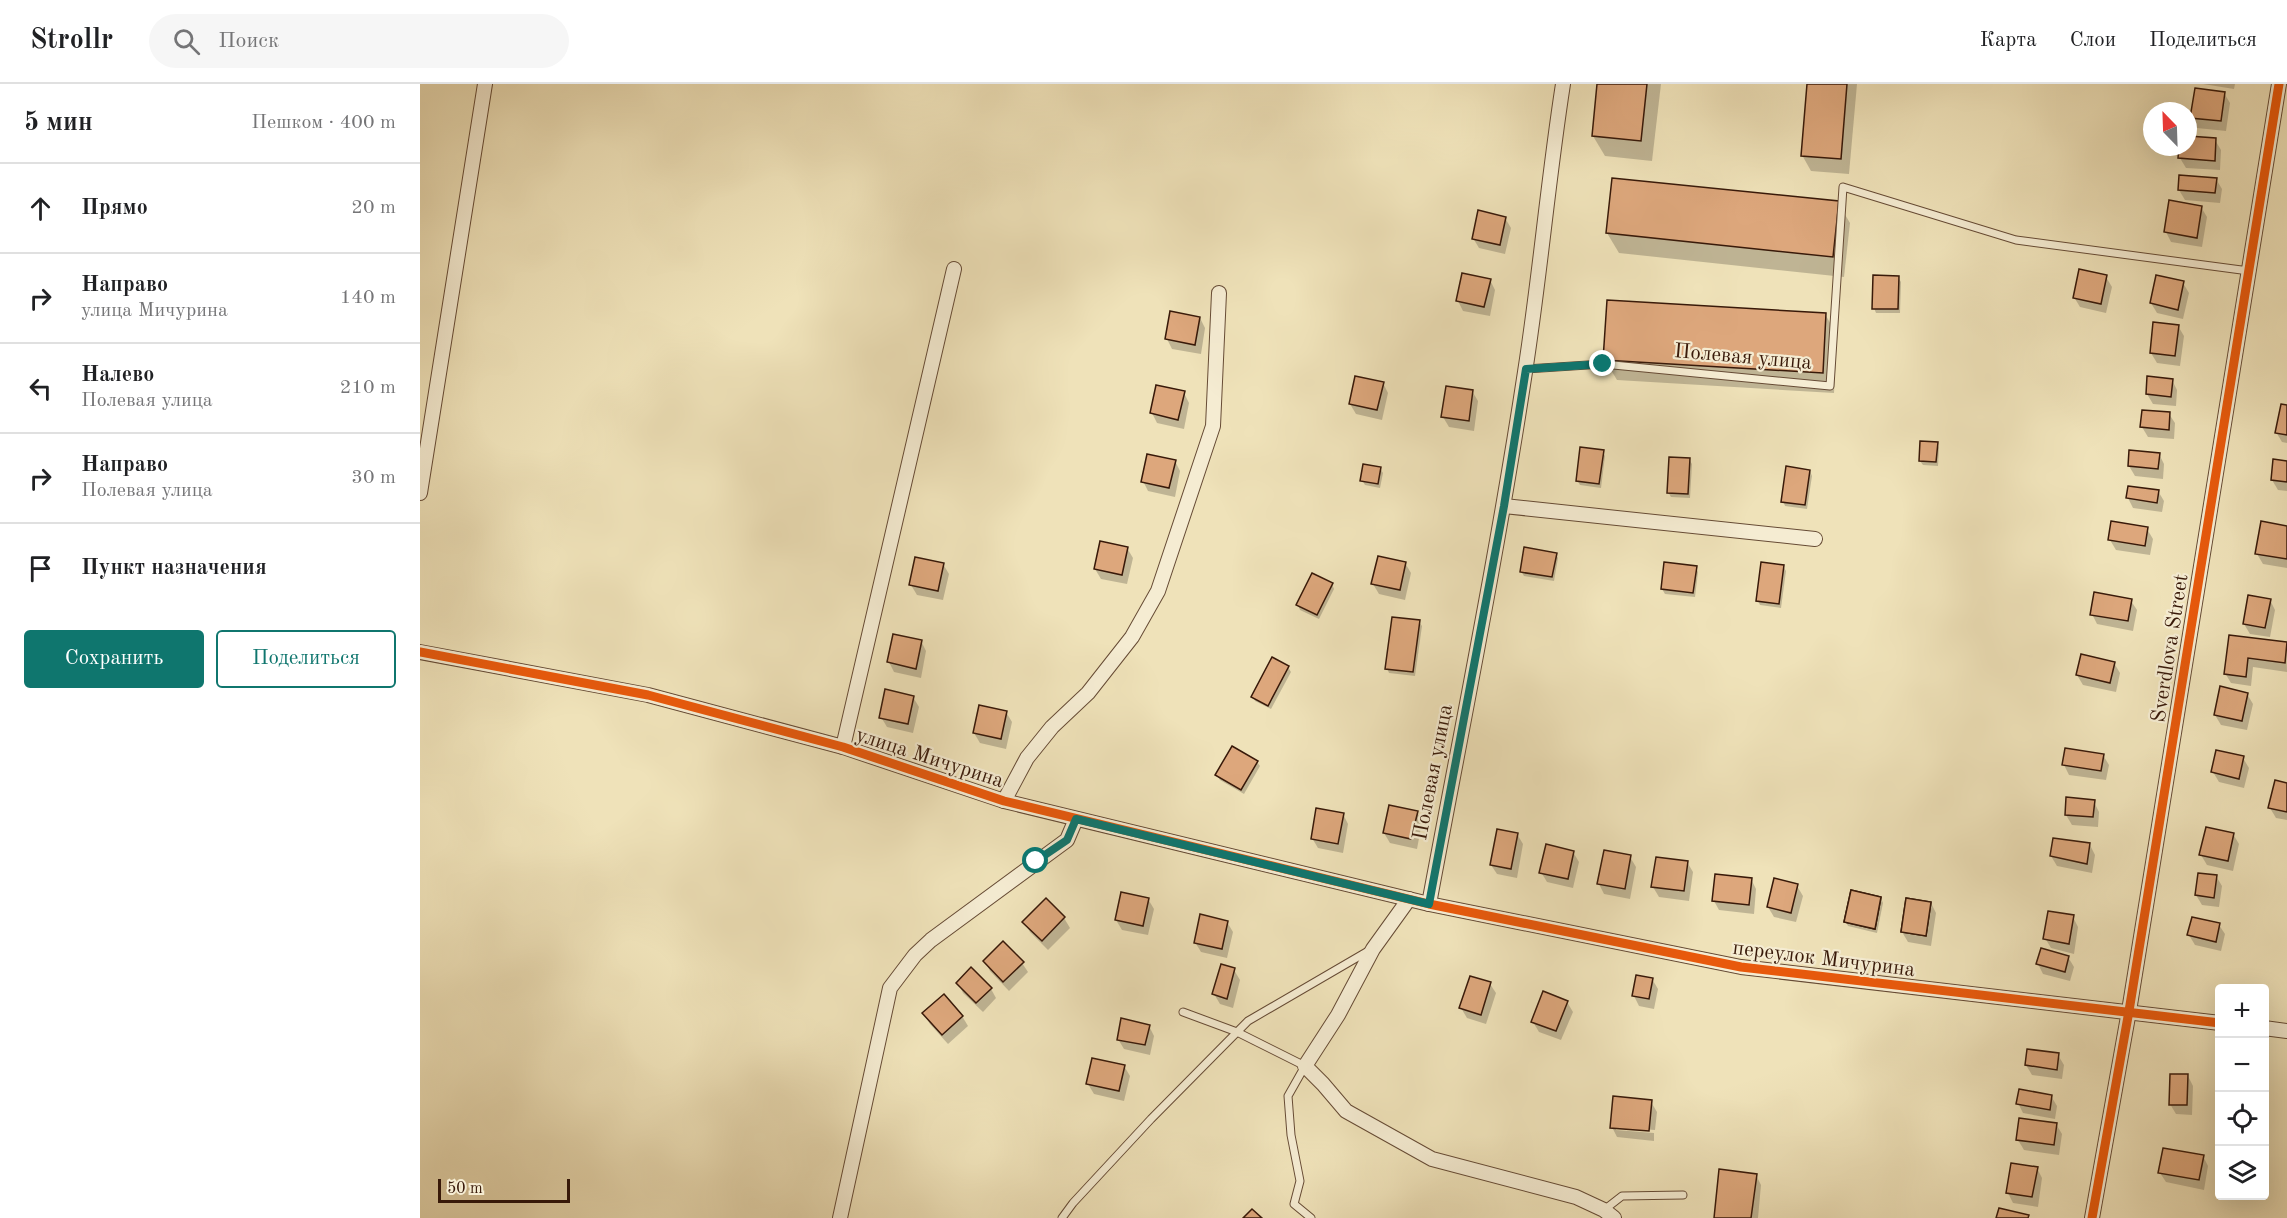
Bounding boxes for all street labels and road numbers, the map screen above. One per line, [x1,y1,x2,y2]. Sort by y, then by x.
street label: Полевая улица [1673,341,1813,374]
street label: Sverdlova Street [2148,573,2193,724]
street label: Полевая улица [1410,702,1457,842]
street label: улица Мичурина [853,725,1006,792]
street label: переулок Мичурина [1731,938,1916,981]

